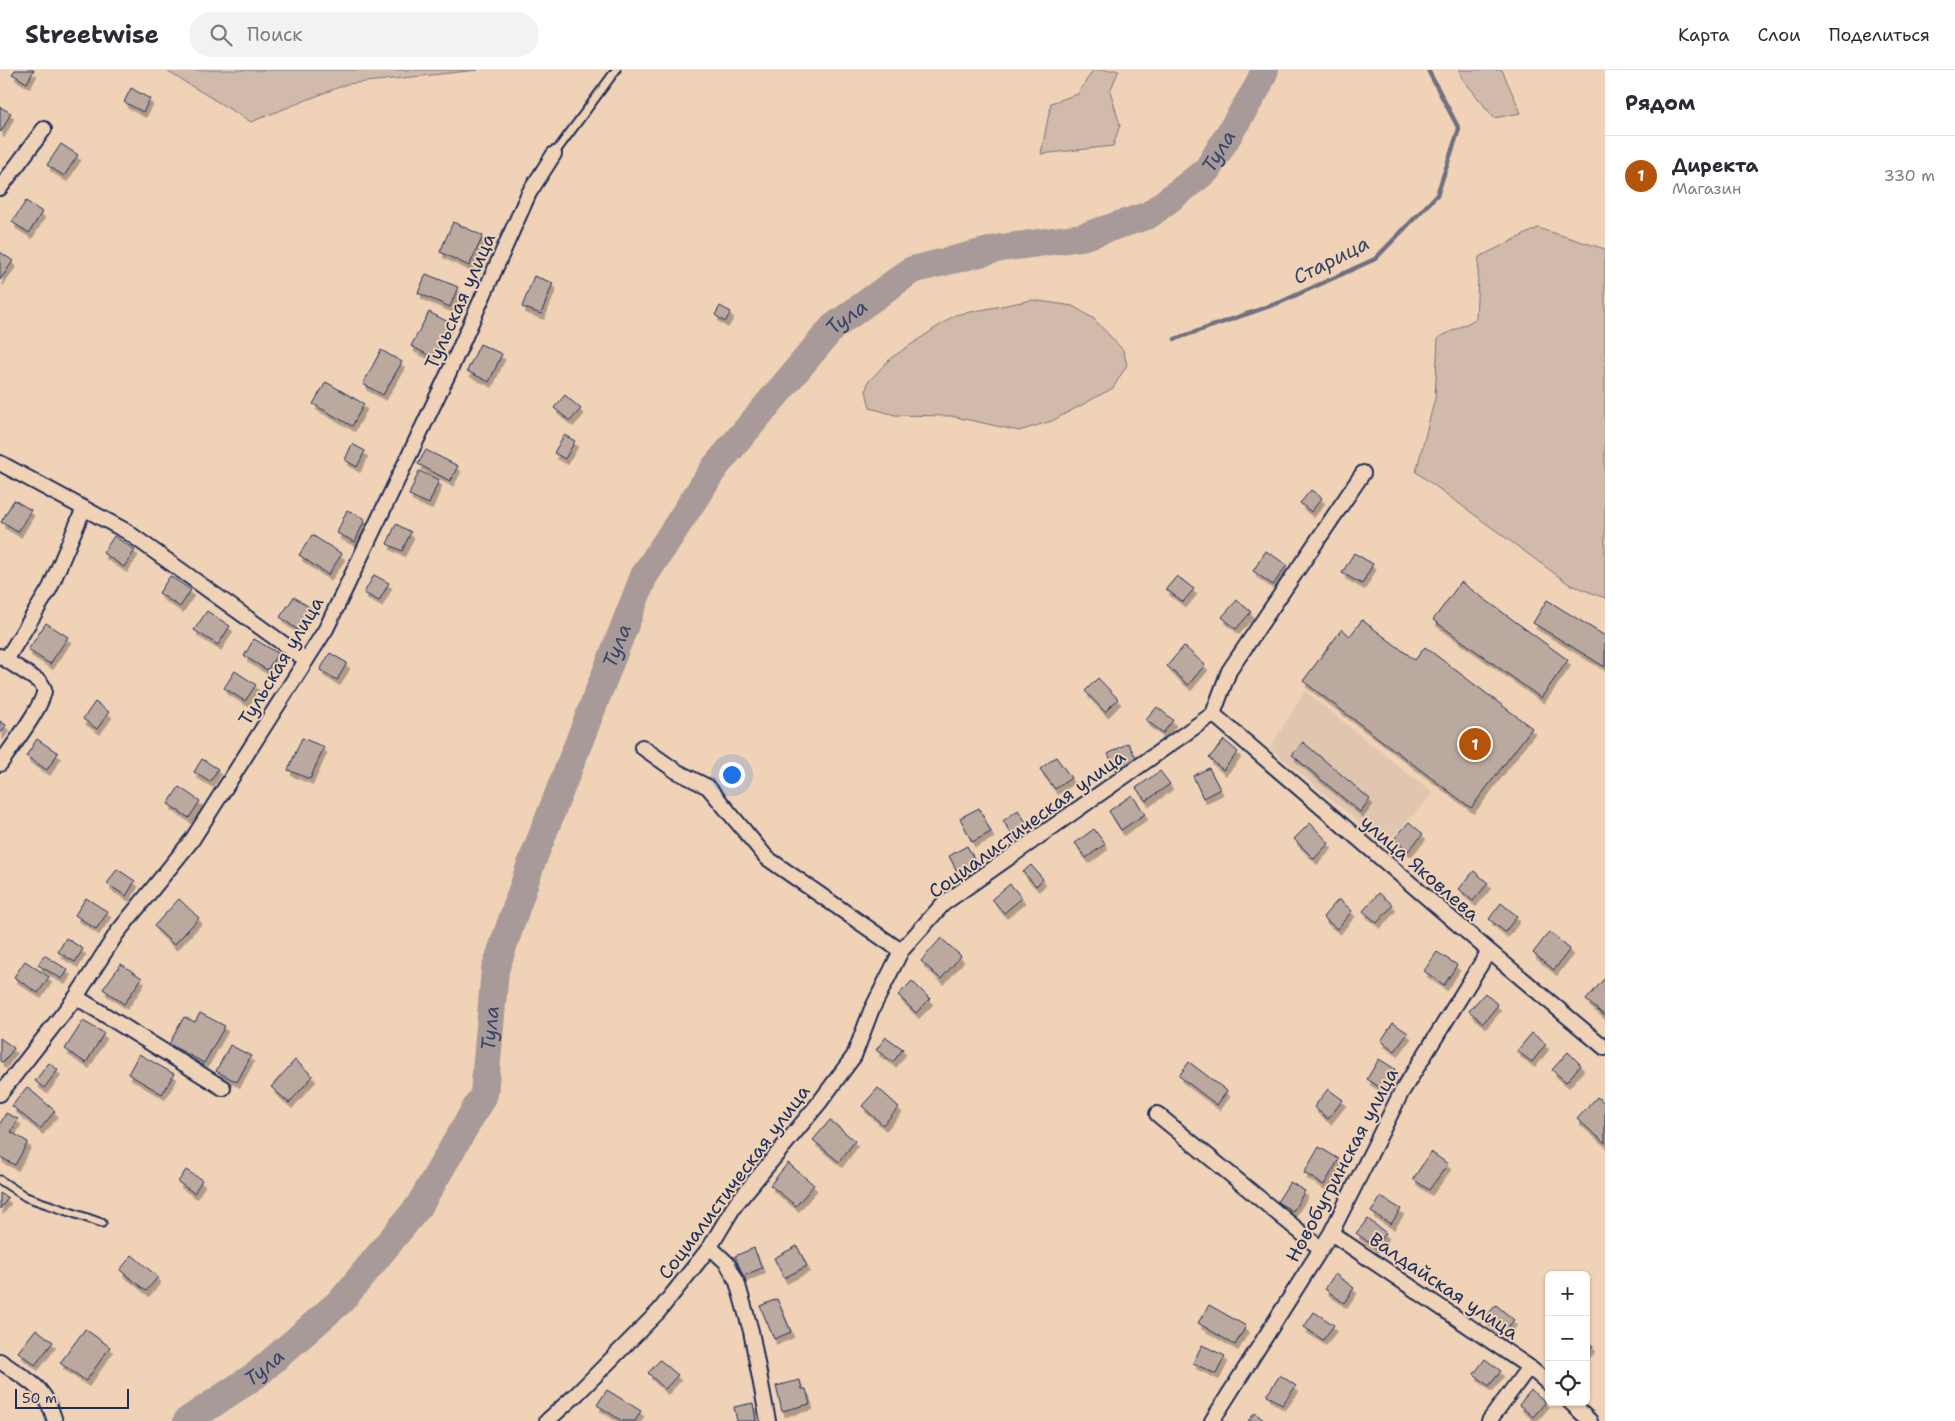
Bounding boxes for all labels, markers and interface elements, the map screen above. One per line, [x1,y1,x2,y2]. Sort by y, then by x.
search box [189,12,539,57]
text: Streetwise [25,19,159,51]
icon: search [207,21,235,49]
text: Поиск [247,22,302,47]
text: Карта [1678,23,1729,47]
text: Слои [1757,23,1801,47]
text: Поделиться [1829,23,1930,47]
text: Рядом [1625,89,1695,117]
water label: Тула [1196,125,1241,177]
text: Директа [1672,153,1759,178]
text: 1 [1637,165,1645,186]
text: 330 m [1883,165,1935,186]
text: Магазин [1672,178,1741,199]
street label: Тульская улица [419,229,501,373]
water label: Старица [1289,230,1373,290]
water label: Тула [819,293,873,340]
street label: Тульская улица [233,592,329,730]
water label: Тула [596,620,637,671]
pin: 1 [1459,725,1491,763]
street label: Социалистическая улица [924,744,1131,904]
your location [719,762,745,788]
street label: улица Яковлева [1355,810,1485,927]
water label: Тула [475,1005,505,1052]
street label: Новобугринская улица [1280,1063,1404,1267]
street label: Социалистическая улица [653,1080,816,1284]
street label: Валдайская улица [1364,1227,1524,1345]
map controls [1545,1271,1590,1406]
button: + [1545,1271,1590,1316]
button: − [1545,1316,1590,1361]
water label: Тула [239,1343,290,1392]
button: locate [1545,1361,1590,1406]
scale bar [15,1386,129,1409]
text: 50 m [22,1389,57,1407]

